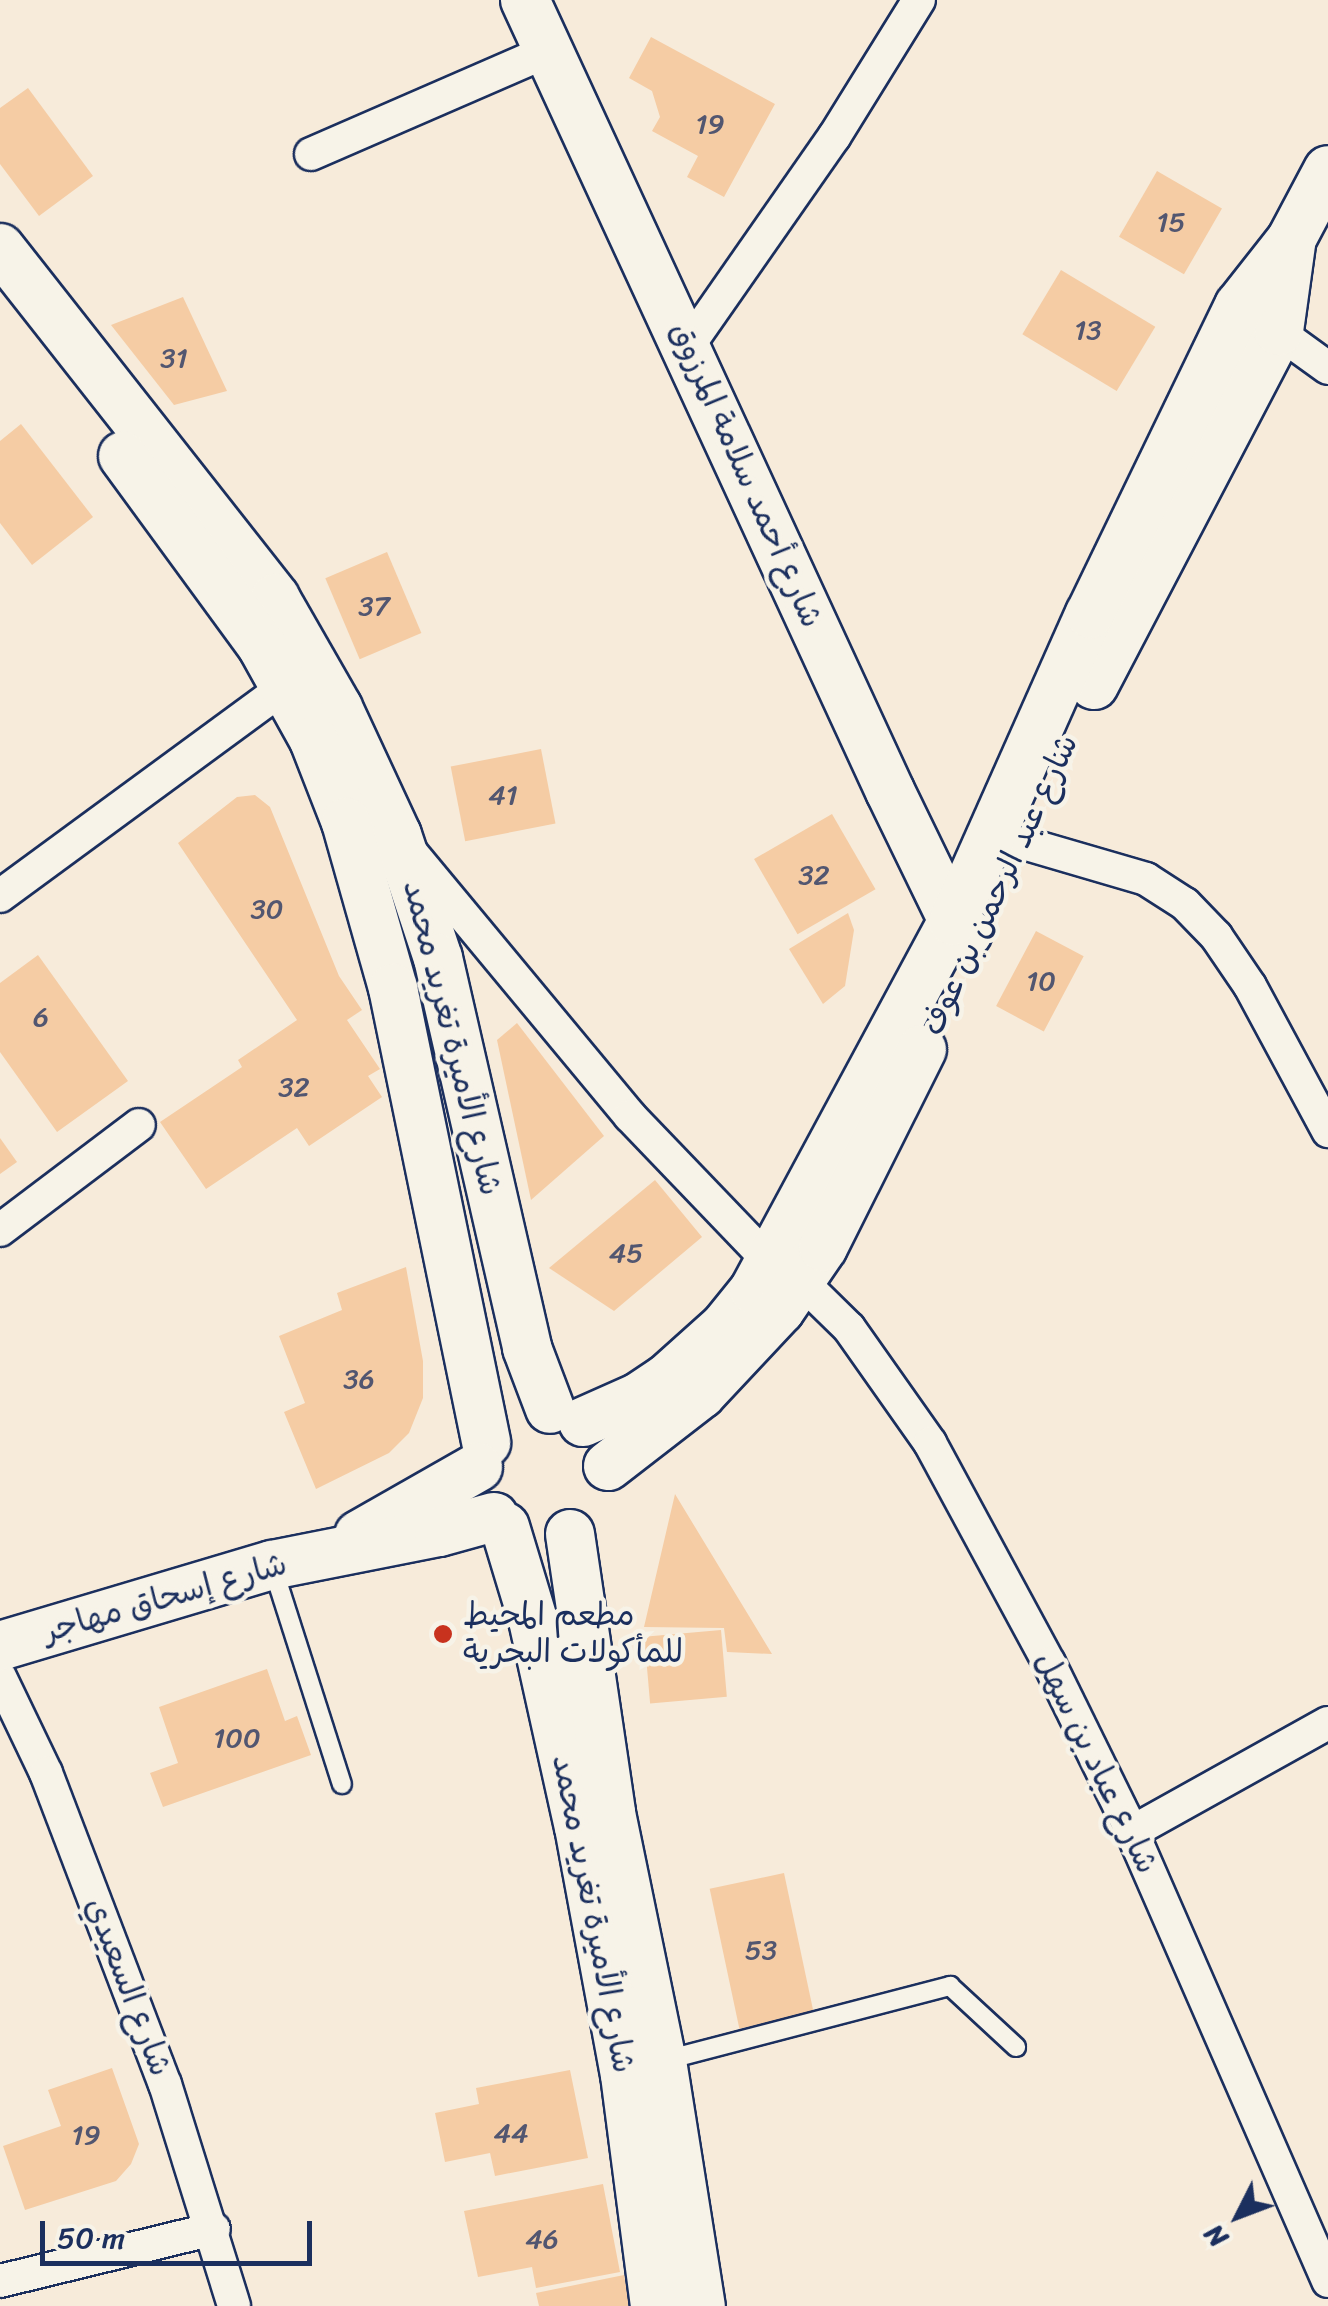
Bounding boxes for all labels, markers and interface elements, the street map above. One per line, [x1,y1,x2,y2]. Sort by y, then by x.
house number: 19 [695,107,725,141]
house number: 15 [1156,205,1186,239]
house number: 13 [1074,313,1102,347]
street label: شارع أحمد سلامة المرزوق [661,316,831,634]
house number: 31 [160,341,188,375]
house number: 37 [358,589,390,623]
street label: شارع عبد الرحمن بن عوف [913,728,1087,1042]
house number: 41 [488,778,518,812]
house number: 32 [798,858,830,892]
street label: شارع الأميرة تغريد محمد [394,876,510,1200]
house number: 30 [250,892,284,926]
house number: 10 [1026,964,1056,998]
house number: 6 [33,1000,49,1034]
house number: 32 [278,1070,310,1104]
house number: 45 [609,1236,643,1270]
house number: 36 [343,1362,375,1396]
street label: شارع إسحاق مهاجر [39,1545,291,1651]
place label: مطعم المحيط للمأكولات البحرية [463,1597,683,1672]
marker: مطعم المحيط للمأكولات البحرية [432,1623,454,1645]
street label: شارع عباد بن سهل [1026,1646,1166,1880]
house number: 100 [213,1721,261,1755]
street label: شارع الأميرة تغريد محمد [543,1752,643,2076]
street label: شارع السعيدي [76,1892,180,2082]
house number: 53 [745,1933,777,1967]
house number: 44 [494,2116,528,2150]
house number: 19 [71,2118,101,2152]
north arrow [1188,2166,1288,2266]
scale bar [45,2201,318,2263]
text: 50 m [57,2211,125,2265]
text: N [1191,2213,1240,2260]
house number: 46 [525,2222,559,2256]

